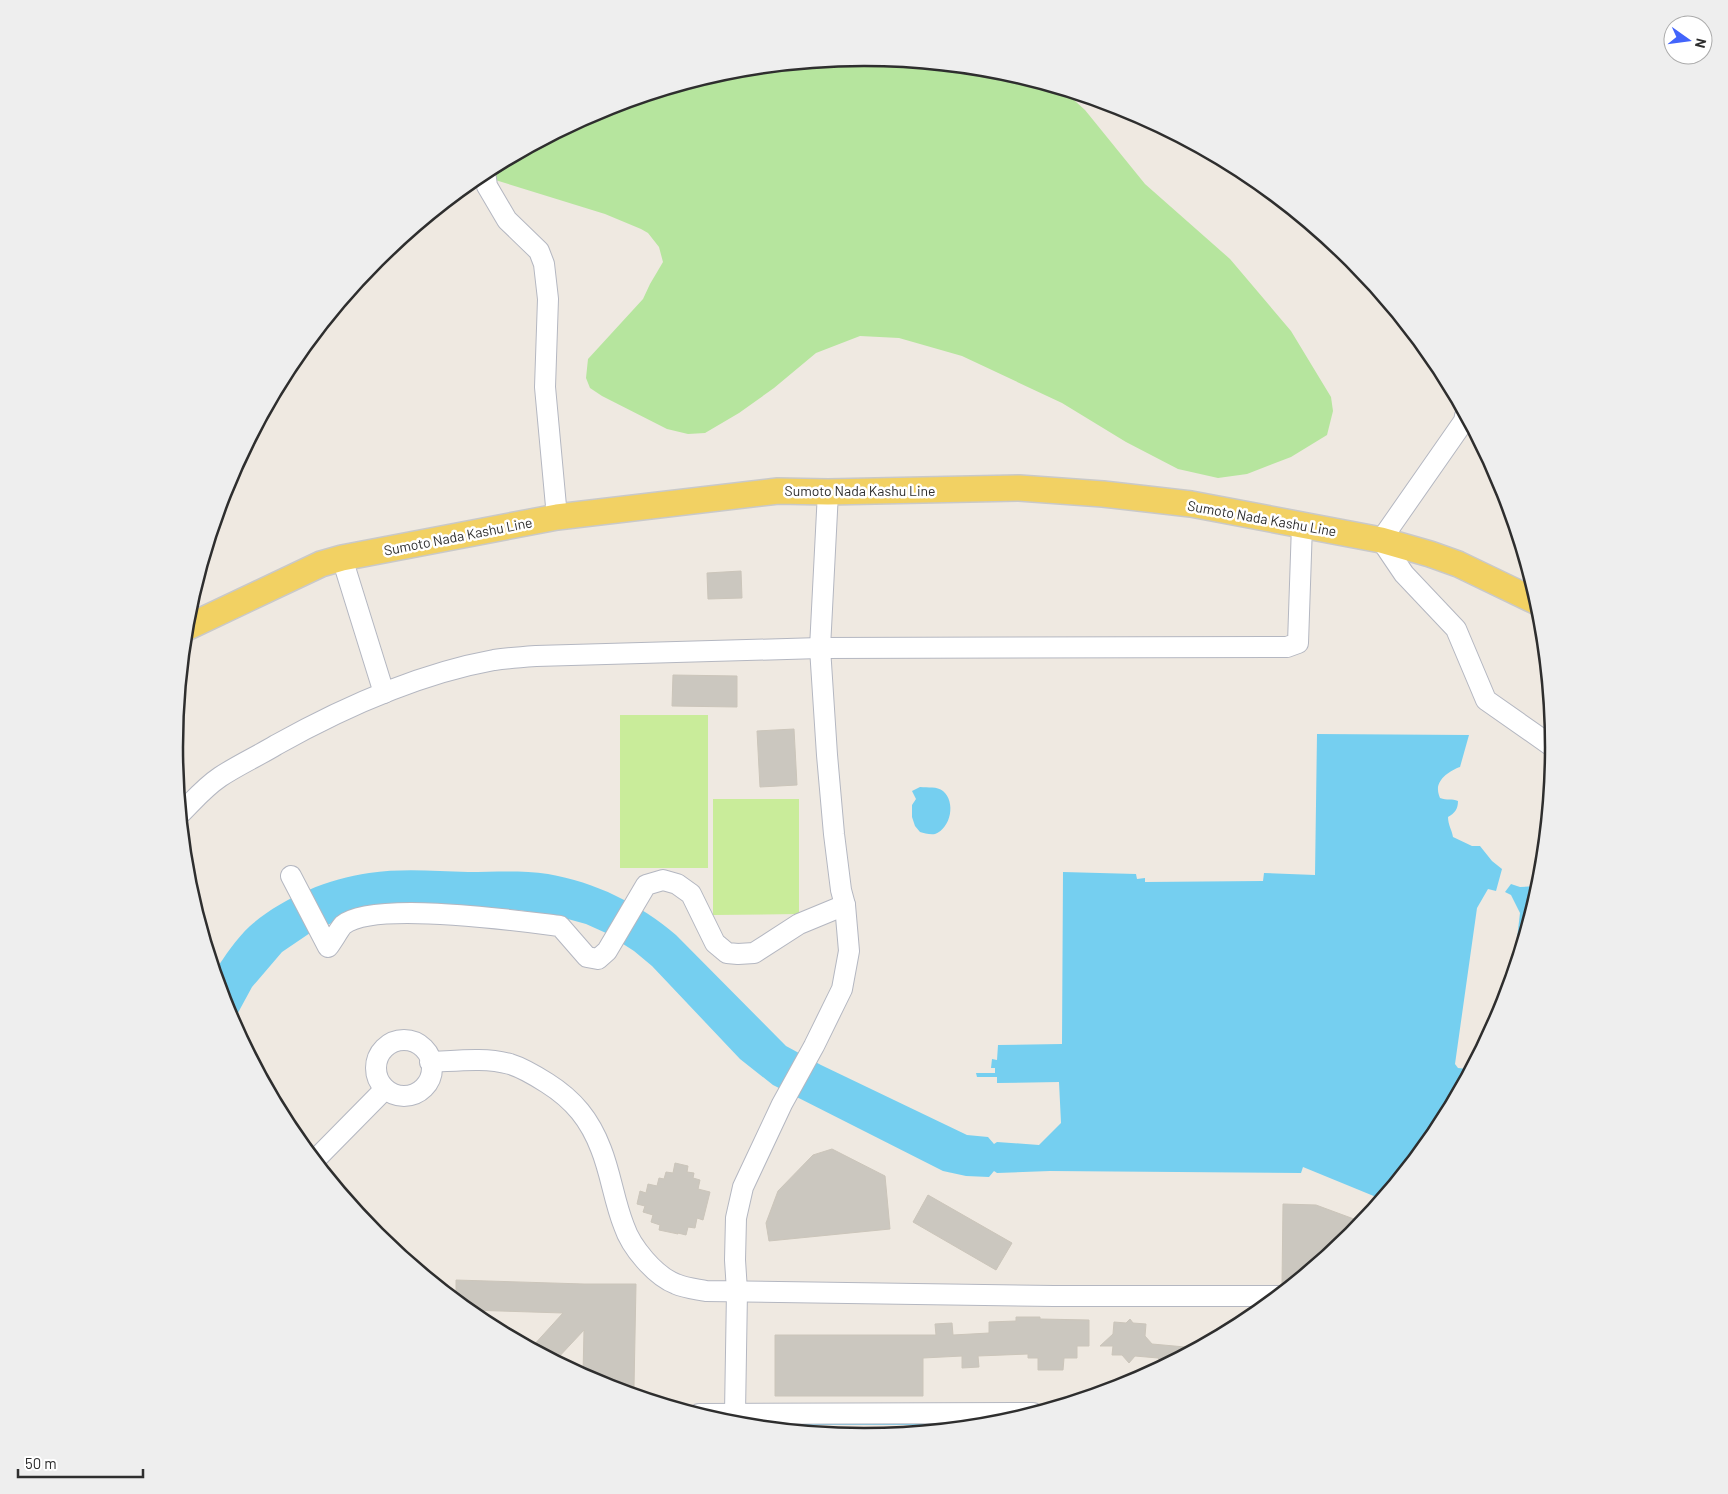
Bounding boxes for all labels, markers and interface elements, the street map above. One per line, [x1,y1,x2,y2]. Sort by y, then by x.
north arrow [1663,15,1713,65]
text: N [1692,37,1710,50]
street label: Sumoto Nada Kashu Line [785,482,935,499]
street label: Sumoto Nada Kashu Line [1186,497,1338,539]
street label: Sumoto Nada Kashu Line [382,513,534,559]
scale bar [18,1446,142,1478]
text: 50 m [25,1454,57,1472]

